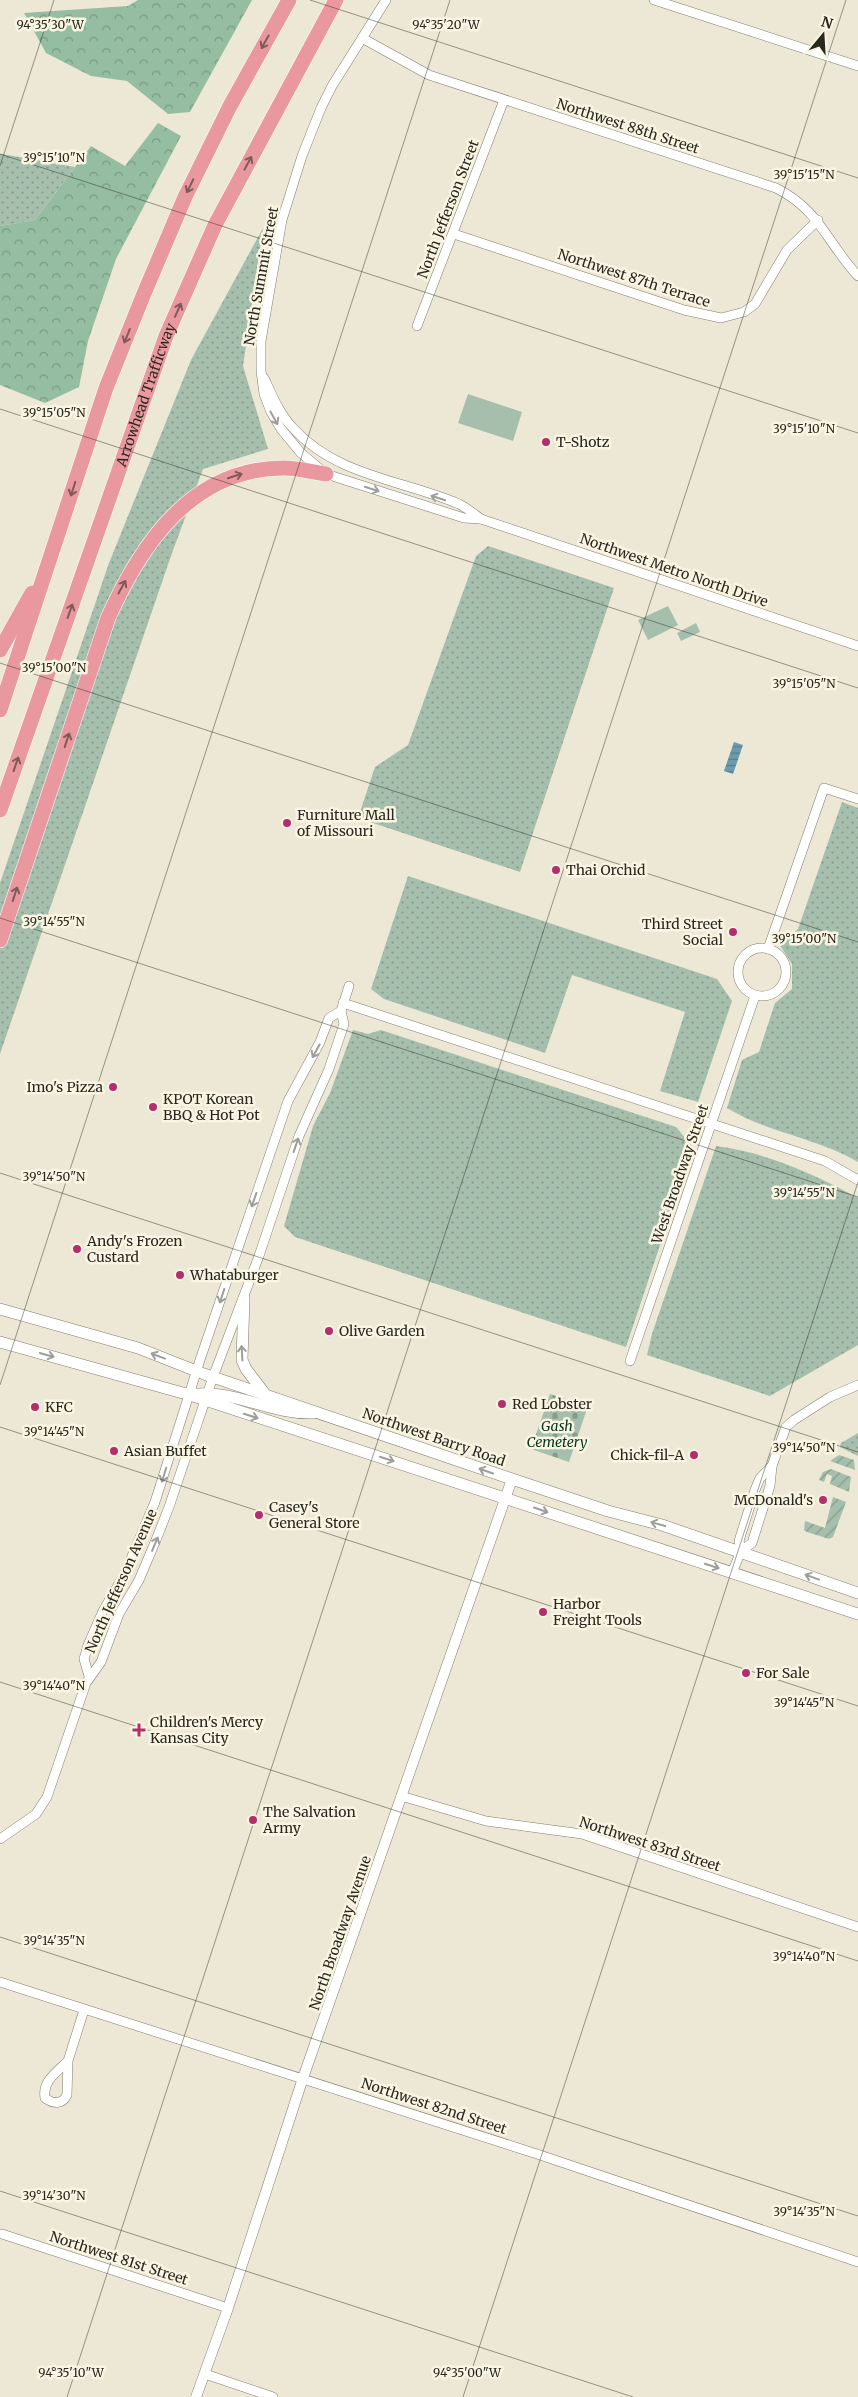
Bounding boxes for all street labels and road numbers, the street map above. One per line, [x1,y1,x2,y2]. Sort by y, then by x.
street label: Northwest 88th Street [554,94,702,158]
street label: North Jefferson Street [413,137,483,281]
street label: North Summit Street [240,205,282,347]
street label: Northwest 87th Terrace [556,245,712,311]
street label: Arrowhead Trafficway [112,319,180,470]
street label: Northwest Metro North Drive [578,529,770,611]
street label: West Broadway Street [647,1101,713,1247]
street label: Northwest Barry Road [360,1404,508,1470]
street label: North Jefferson Avenue [81,1506,161,1656]
street label: Northwest 83rd Street [577,1813,723,1876]
street label: North Broadway Avenue [305,1853,375,2013]
street label: Northwest 82nd Street [359,2074,509,2138]
street label: Northwest 81st Street [48,2227,191,2289]

